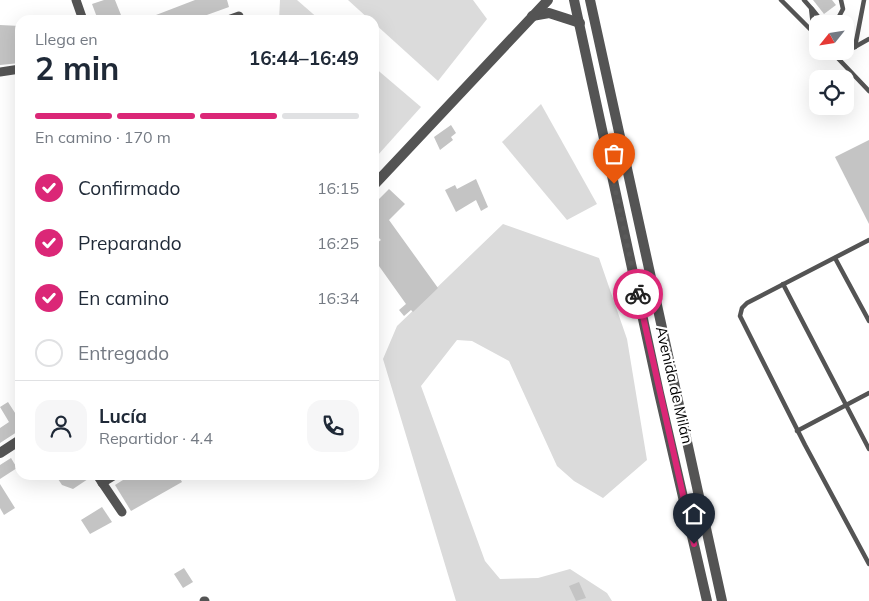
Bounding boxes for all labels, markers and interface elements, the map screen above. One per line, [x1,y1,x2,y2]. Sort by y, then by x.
north arrow [809,15,854,60]
map controls [809,15,854,115]
text: Llega en [35,29,98,49]
text: 16:44–16:49 [249,46,359,70]
text: 2 min [35,48,119,88]
button: locate [809,70,854,115]
text: En camino · 170 m [35,127,171,147]
pin [593,133,635,184]
icon: bag [600,140,628,168]
icon: check [35,174,63,202]
text: Confirmado [78,176,180,200]
text: 16:15 [317,178,359,198]
icon: check [35,229,63,257]
text: Preparando [78,231,182,255]
text: 16:25 [317,233,359,253]
courier [613,269,663,319]
icon: bike [624,280,652,308]
icon: check [35,284,63,312]
text: En camino [78,286,169,310]
text: 16:34 [317,288,359,308]
street label: Avenida de Milán [652,324,697,445]
text: Entregado [78,341,169,365]
button: person [35,400,87,452]
button: phone [307,400,359,452]
text: Lucía [99,404,147,428]
text: Repartidor · 4.4 [99,428,213,448]
pin [673,493,715,544]
icon: home [680,500,708,528]

